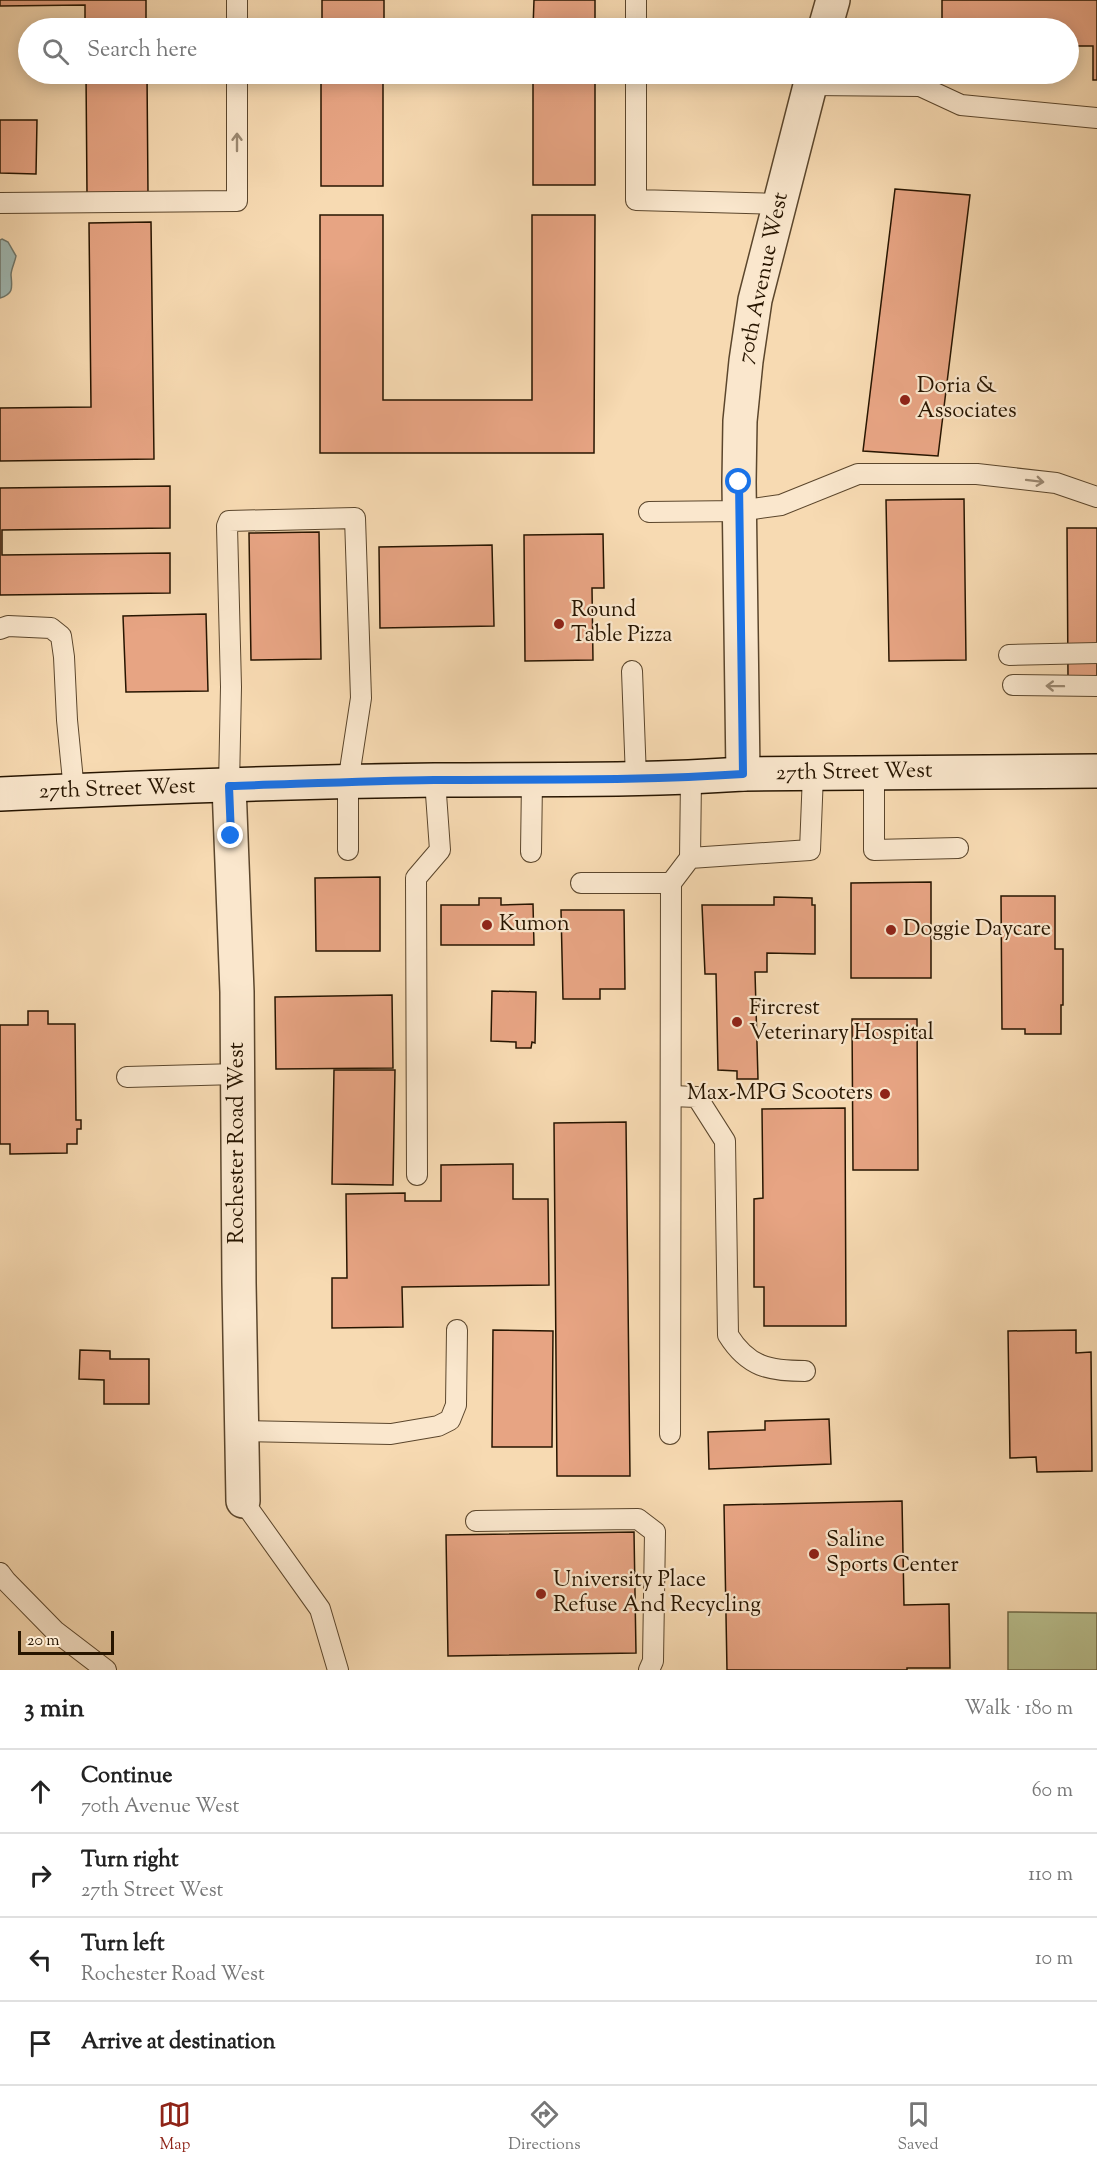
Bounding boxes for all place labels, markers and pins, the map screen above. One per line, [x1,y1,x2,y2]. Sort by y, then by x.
place label: Doria & Associates [917,371,1017,428]
marker: Doria & Associates [898,393,912,407]
place label: Round Table Pizza [571,595,672,652]
marker: Round Table Pizza [552,617,566,631]
place label: Kumon [499,909,570,941]
place label: Doggie Daycare [903,914,1051,946]
marker: Kumon [480,918,494,932]
marker: Doggie Daycare [884,923,898,937]
place label: Fircrest Veterinary Hospital [749,993,934,1050]
marker: Fircrest Veterinary Hospital [730,1015,744,1029]
place label: Max-MPG Scooters [687,1078,873,1110]
marker: Max-MPG Scooters [878,1087,892,1101]
place label: Saline Sports Center [826,1525,959,1582]
marker: Saline Sports Center [807,1547,821,1561]
place label: University Place Refuse And Recycling [553,1565,761,1622]
marker: University Place Refuse And Recycling [534,1587,548,1601]

